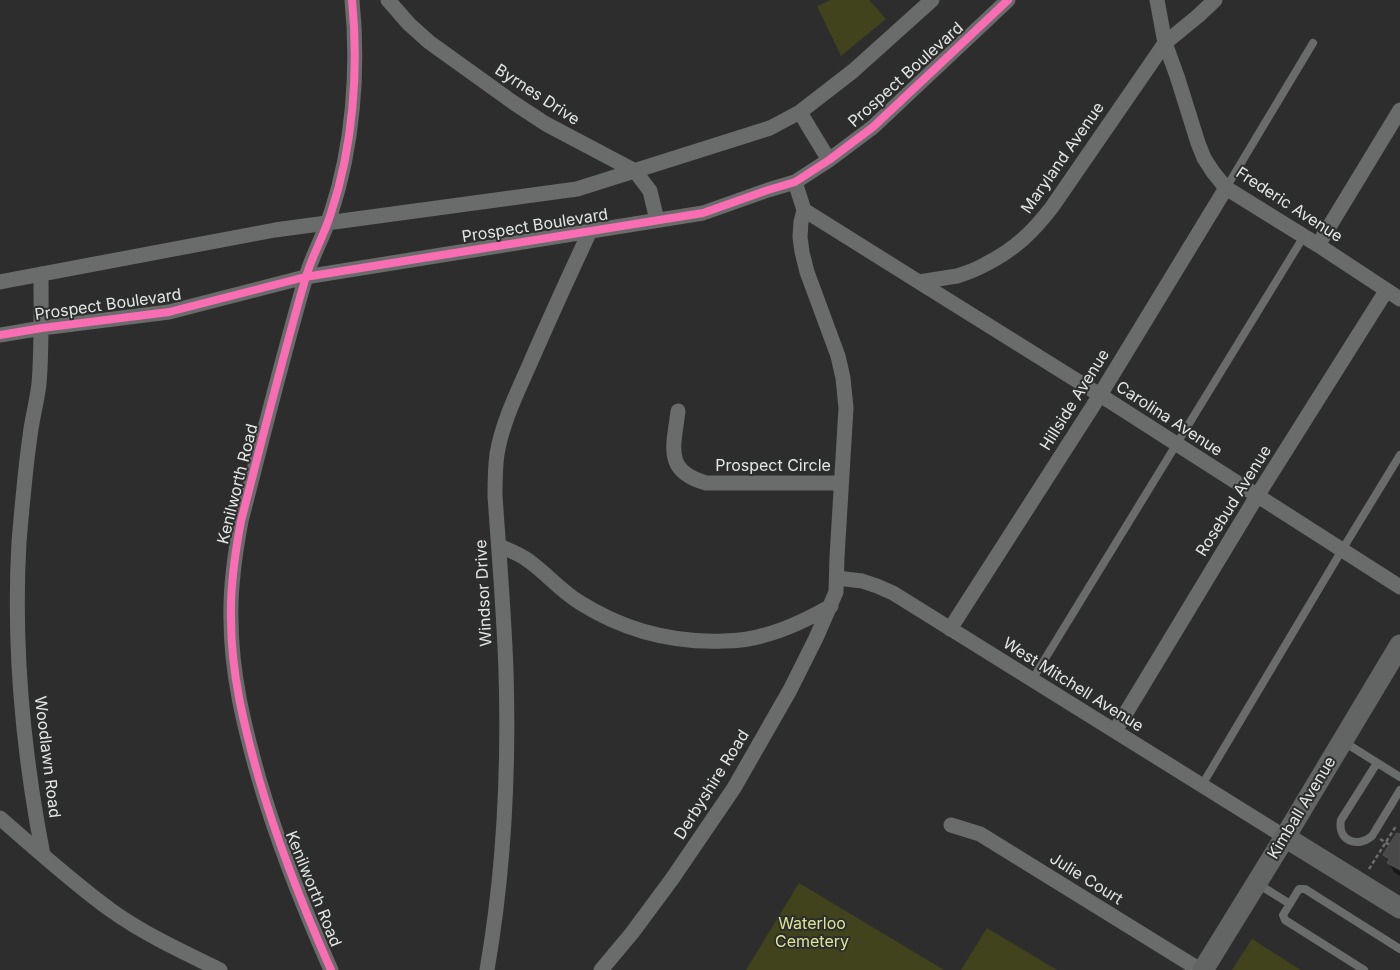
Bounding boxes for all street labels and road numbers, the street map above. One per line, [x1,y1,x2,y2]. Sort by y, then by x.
street label: Prospect Boulevard [845,18,967,132]
street label: Byrnes Drive [491,60,583,130]
street label: Maryland Avenue [1017,99,1109,217]
street label: Frederic Avenue [1232,163,1346,247]
street label: Prospect Boulevard [460,205,610,247]
street label: Prospect Boulevard [33,285,183,325]
street label: Hillside Avenue [1036,346,1114,454]
street label: Carolina Avenue [1112,377,1226,461]
street label: Kenilworth Road [214,422,262,546]
street label: Rosebud Avenue [1192,442,1276,560]
street label: Prospect Circle [715,456,831,476]
street label: Windsor Drive [472,539,496,647]
street label: West Mitchell Avenue [999,634,1147,736]
street label: Woodlawn Road [30,695,64,819]
street label: Derbyshire Road [671,727,753,843]
street label: Kimball Avenue [1264,753,1340,863]
street label: Kenilworth Road [281,828,345,950]
street label: Julie Court [1046,849,1126,909]

